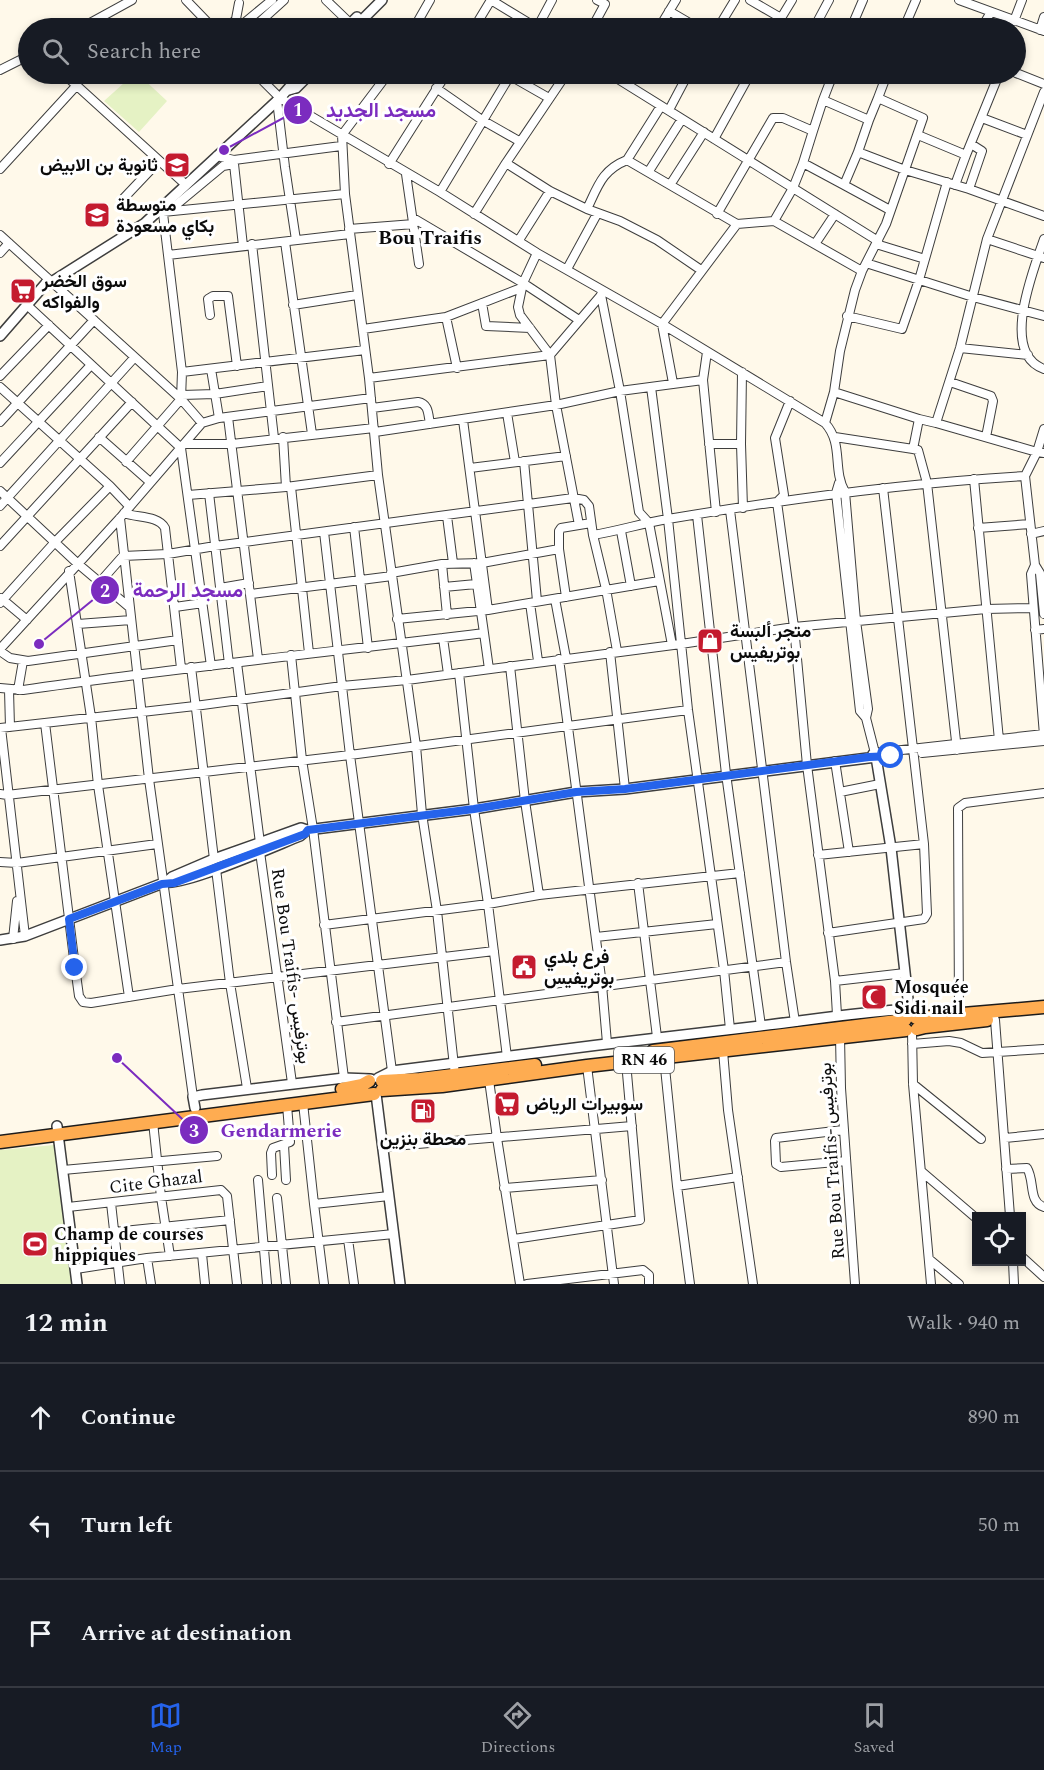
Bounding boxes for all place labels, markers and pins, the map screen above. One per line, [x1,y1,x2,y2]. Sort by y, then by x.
callout: مسجد الجديد [283,91,448,129]
school or university icon: ثانوية بن الابيض [162,150,192,180]
place label: ثانوية بن الابيض [40,152,158,179]
place label: متوسطة بكاي مسعودة [116,192,214,241]
school or university icon: متوسطة بكاي مسعودة [82,200,112,230]
place label: سوق الخضر والفواكه [41,268,127,316]
supermarket icon: سوق الخضر والفواكه [8,276,38,306]
callout: مسجد الرحمة [90,571,255,609]
place label: متجر ألبسة بوتريفيس [730,618,811,666]
shop icon: متجر ألبسة بوتريفيس [695,626,725,656]
place label: فرع بلدي بوتريفيس [544,944,614,992]
public building icon: فرع بلدي بوتريفيس [509,952,539,982]
place label: Mosquée Sidi nail [894,974,969,1022]
mosque icon: Mosquée Sidi nail [859,982,889,1012]
supermarket icon: سوبيرات الرياض [492,1089,522,1119]
place label: سوبيرات الرياض [526,1091,643,1118]
fuel station icon: محطة بنزين [408,1096,438,1126]
callout: Gendarmerie [179,1111,354,1149]
place label: محطة بنزين [380,1126,466,1153]
place label: Champ de courses hippiques [54,1221,204,1269]
sports icon: Champ de courses hippiques [20,1229,50,1259]

